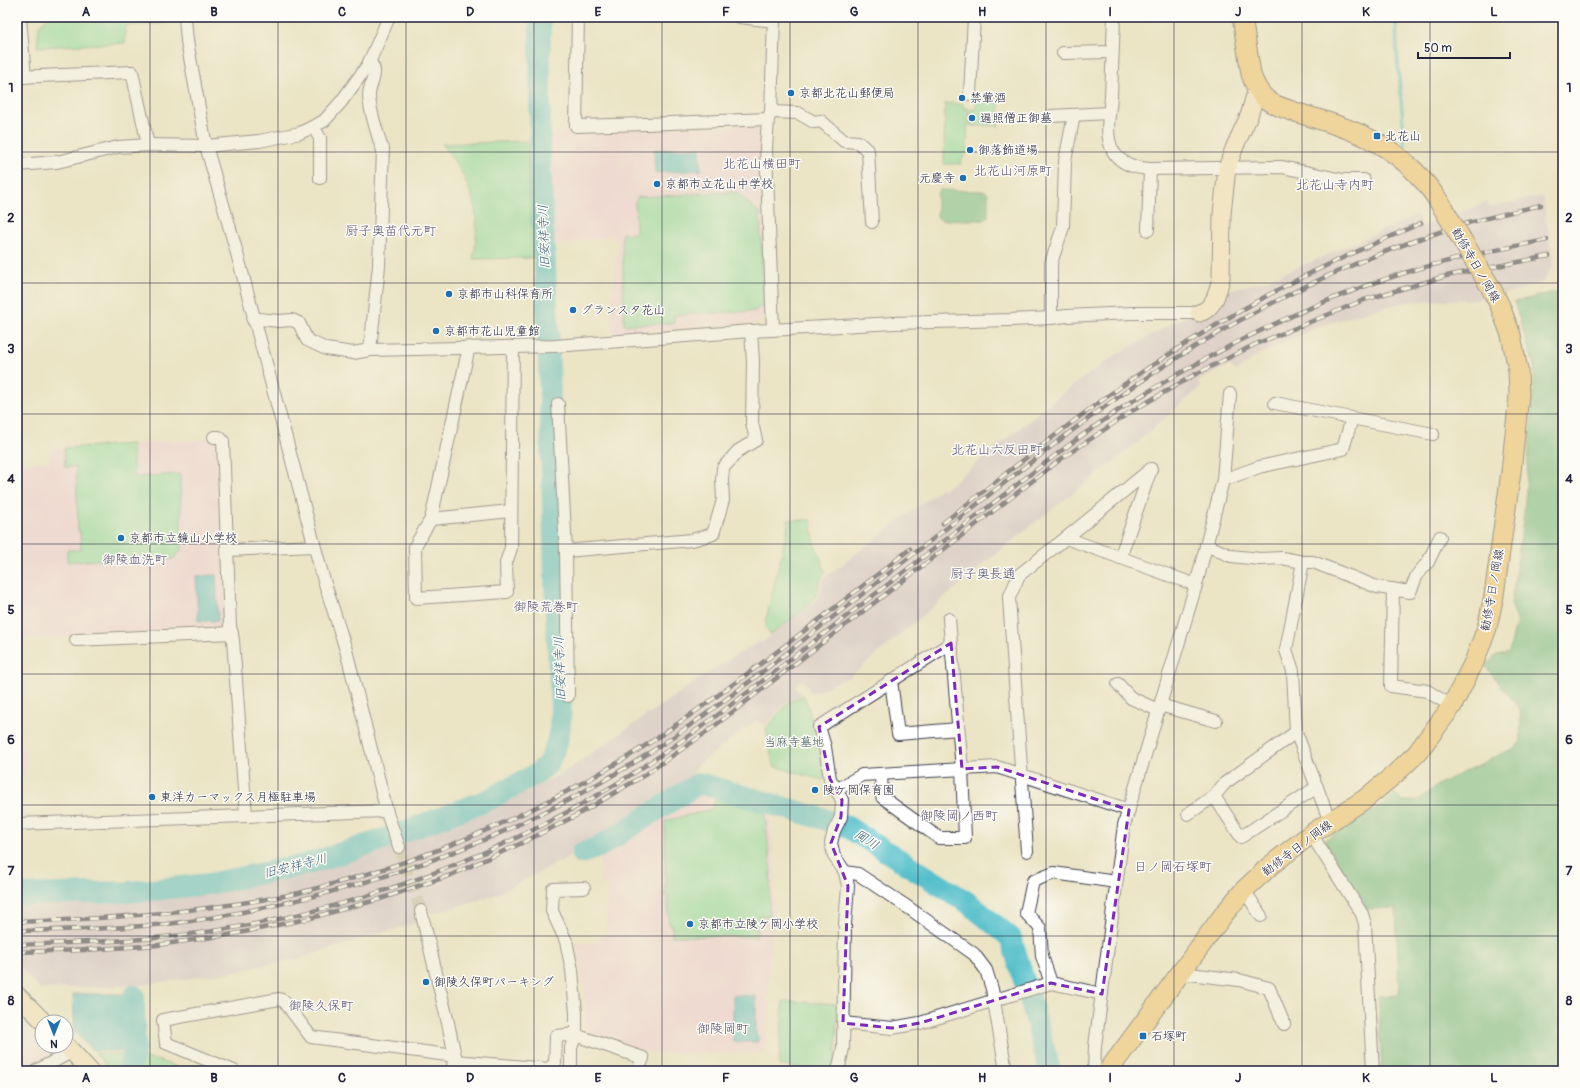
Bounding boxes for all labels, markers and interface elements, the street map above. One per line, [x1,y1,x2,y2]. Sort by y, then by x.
text: A [82,4,91,20]
text: B [210,4,218,20]
text: C [338,4,346,20]
text: D [466,4,474,20]
text: E [595,4,602,20]
text: F [722,4,730,20]
text: G [850,4,859,20]
text: H [978,4,986,20]
text: I [1108,4,1112,20]
text: J [1235,4,1241,20]
text: K [1362,4,1370,20]
text: L [1490,4,1498,20]
scale bar [1418,34,1510,60]
text: 50 m [1424,41,1452,56]
text: 1 [8,80,14,96]
text: 1 [1566,80,1572,96]
place label: 京都北花山郵便局 [799,86,895,101]
marker: 京都北花山郵便局 [786,88,796,98]
place label: 禁葷酒 [970,91,1006,106]
marker: 禁葷酒 [957,93,967,103]
place label: 遍照僧正御墓 [980,111,1052,126]
marker: 遍照僧正御墓 [967,113,977,123]
place label: 北花山 [1385,129,1421,144]
marker: 北花山 [1372,131,1382,141]
place label: 御落飾道場 [978,143,1038,158]
marker: 御落飾道場 [965,145,975,155]
district label: 北花山横田町 [723,156,801,172]
district label: 北花山河原町 [974,163,1052,179]
place label: 元慶寺 [919,171,955,186]
marker: 元慶寺 [958,173,968,183]
place label: 京都市立花山中学校 [665,177,773,192]
district label: 北花山寺内町 [1296,177,1374,193]
marker: 京都市立花山中学校 [652,179,662,189]
water label: 旧安祥寺川 [535,204,553,270]
text: 2 [7,210,15,226]
text: 2 [1565,210,1573,226]
district label: 厨子奥苗代元町 [345,223,437,239]
street label: 勧修寺日ノ岡線 [1448,225,1503,305]
place label: 京都市山科保育所 [457,287,553,302]
marker: 京都市山科保育所 [444,289,454,299]
place label: グランスタ花山 [581,303,665,318]
marker: グランスタ花山 [568,305,578,315]
place label: 京都市花山児童館 [444,324,540,339]
marker: 京都市花山児童館 [431,326,441,336]
text: 3 [7,341,15,357]
text: 3 [1565,341,1573,357]
district label: 北花山六反田町 [951,442,1043,458]
text: 4 [7,471,15,487]
text: 4 [1565,471,1573,487]
place label: 京都市立鏡山小学校 [129,531,237,546]
marker: 京都市立鏡山小学校 [116,533,126,543]
street label: 勧修寺日ノ岡線 [1478,547,1507,633]
district label: 御陵血洗町 [102,552,168,568]
district label: 厨子奥長通 [950,566,1016,582]
district label: 御陵荒巻町 [513,599,579,615]
text: 5 [7,602,15,618]
text: 5 [1565,602,1573,618]
water label: 旧安祥寺川 [551,636,569,702]
text: 6 [7,732,15,748]
text: 6 [1565,732,1573,748]
park label: 当麻寺墓地 [764,735,824,750]
place label: 陵ケ岡保育園 [823,783,895,798]
marker: 陵ケ岡保育園 [810,785,820,795]
place label: 東洋カーマックス月極駐車場 [160,790,316,805]
marker: 東洋カーマックス月極駐車場 [147,792,157,802]
district label: 御陵岡ノ西町 [920,808,998,824]
street label: 勧修寺日ノ岡線 [1259,817,1335,880]
water label: 岡川 [851,826,882,854]
water label: 旧安祥寺川 [262,850,329,882]
district label: 日ノ岡石塚町 [1134,859,1212,875]
text: 7 [8,863,15,879]
text: 7 [1566,863,1573,879]
place label: 京都市立陵ケ岡小学校 [698,917,818,932]
marker: 京都市立陵ケ岡小学校 [685,919,695,929]
place label: 御陵久保町パーキング [434,975,554,990]
marker: 御陵久保町パーキング [421,977,431,987]
text: 8 [8,993,15,1009]
text: 8 [1566,993,1573,1009]
district label: 御陵久保町 [288,998,354,1014]
north arrow [34,1014,74,1054]
district label: 御陵岡町 [697,1021,749,1037]
place label: 石塚町 [1151,1029,1187,1044]
marker: 石塚町 [1138,1031,1148,1041]
text: N [50,1037,58,1050]
text: A [82,1070,91,1086]
text: B [210,1070,218,1086]
text: C [338,1070,346,1086]
text: D [466,1070,474,1086]
text: E [595,1070,602,1086]
text: F [722,1070,730,1086]
text: G [850,1070,859,1086]
text: H [978,1070,986,1086]
text: I [1108,1070,1112,1086]
text: J [1235,1070,1241,1086]
text: K [1362,1070,1370,1086]
text: L [1490,1070,1498,1086]

